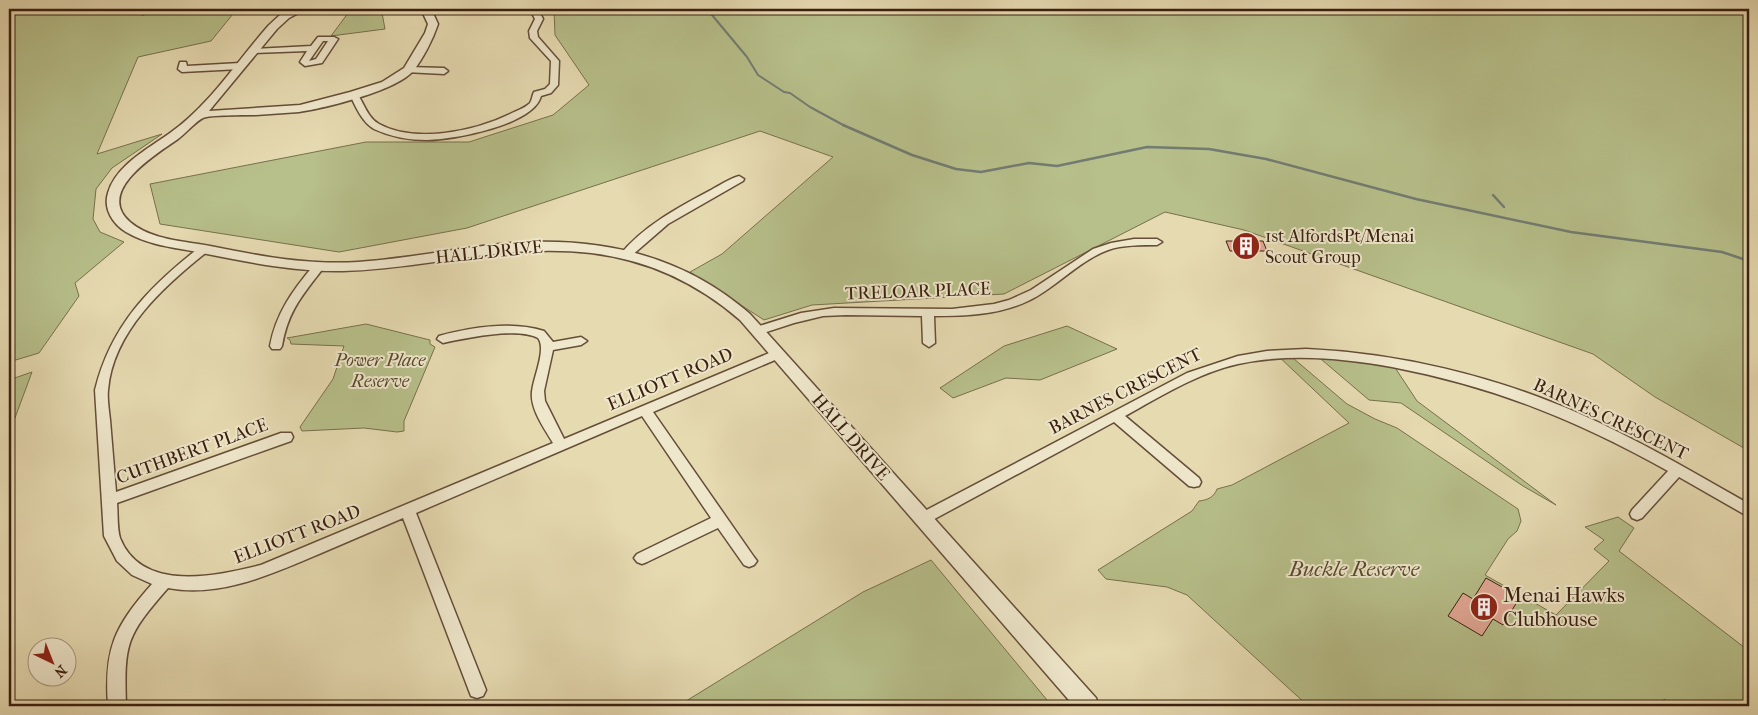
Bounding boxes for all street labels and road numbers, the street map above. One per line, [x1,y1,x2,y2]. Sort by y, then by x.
street label: HALL DRIVE [434,236,544,269]
street label: TRELOAR PLACE [845,278,991,305]
street label: BARNES CRESCENT [1045,343,1206,439]
street label: ELLIOTT ROAD [604,344,736,415]
street label: BARNES CRESCENT [1530,374,1692,465]
street label: HALL DRIVE [807,390,894,485]
street label: CUTHBERT PLACE [114,414,271,489]
street label: ELLIOTT ROAD [231,501,364,568]

